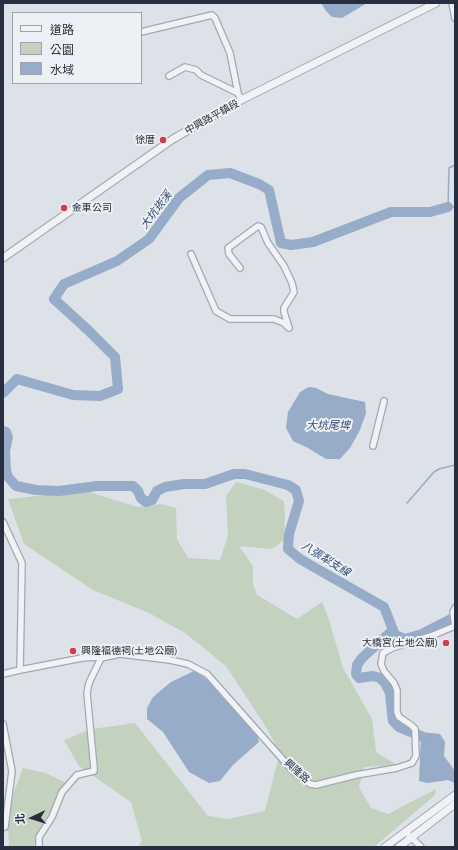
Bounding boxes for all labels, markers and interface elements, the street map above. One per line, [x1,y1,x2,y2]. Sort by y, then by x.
legend [12,12,142,84]
text: 道路 [50,23,74,36]
text: 公園 [50,43,74,56]
text: 水域 [50,63,74,76]
street label: 中興路平鎮段 [183,97,241,137]
place label: 徐厝 [135,134,155,146]
marker: 徐厝 [158,135,168,145]
water label: 大坑崁溪 [137,188,175,232]
place label: 金車公司 [72,202,112,214]
marker: 金車公司 [59,203,69,213]
water label: 大坑尾埤 [306,418,350,432]
water label: 八張犁支線 [299,539,353,579]
place label: 大橋宮(土地公廟) [362,637,438,649]
marker: 大橋宮(土地公廟) [441,638,451,648]
place label: 興隆福德祠(土地公廟) [81,645,177,657]
marker: 興隆福德祠(土地公廟) [68,646,78,656]
street label: 興隆路 [282,757,312,785]
north arrow [12,798,52,838]
text: 北 [14,813,26,825]

